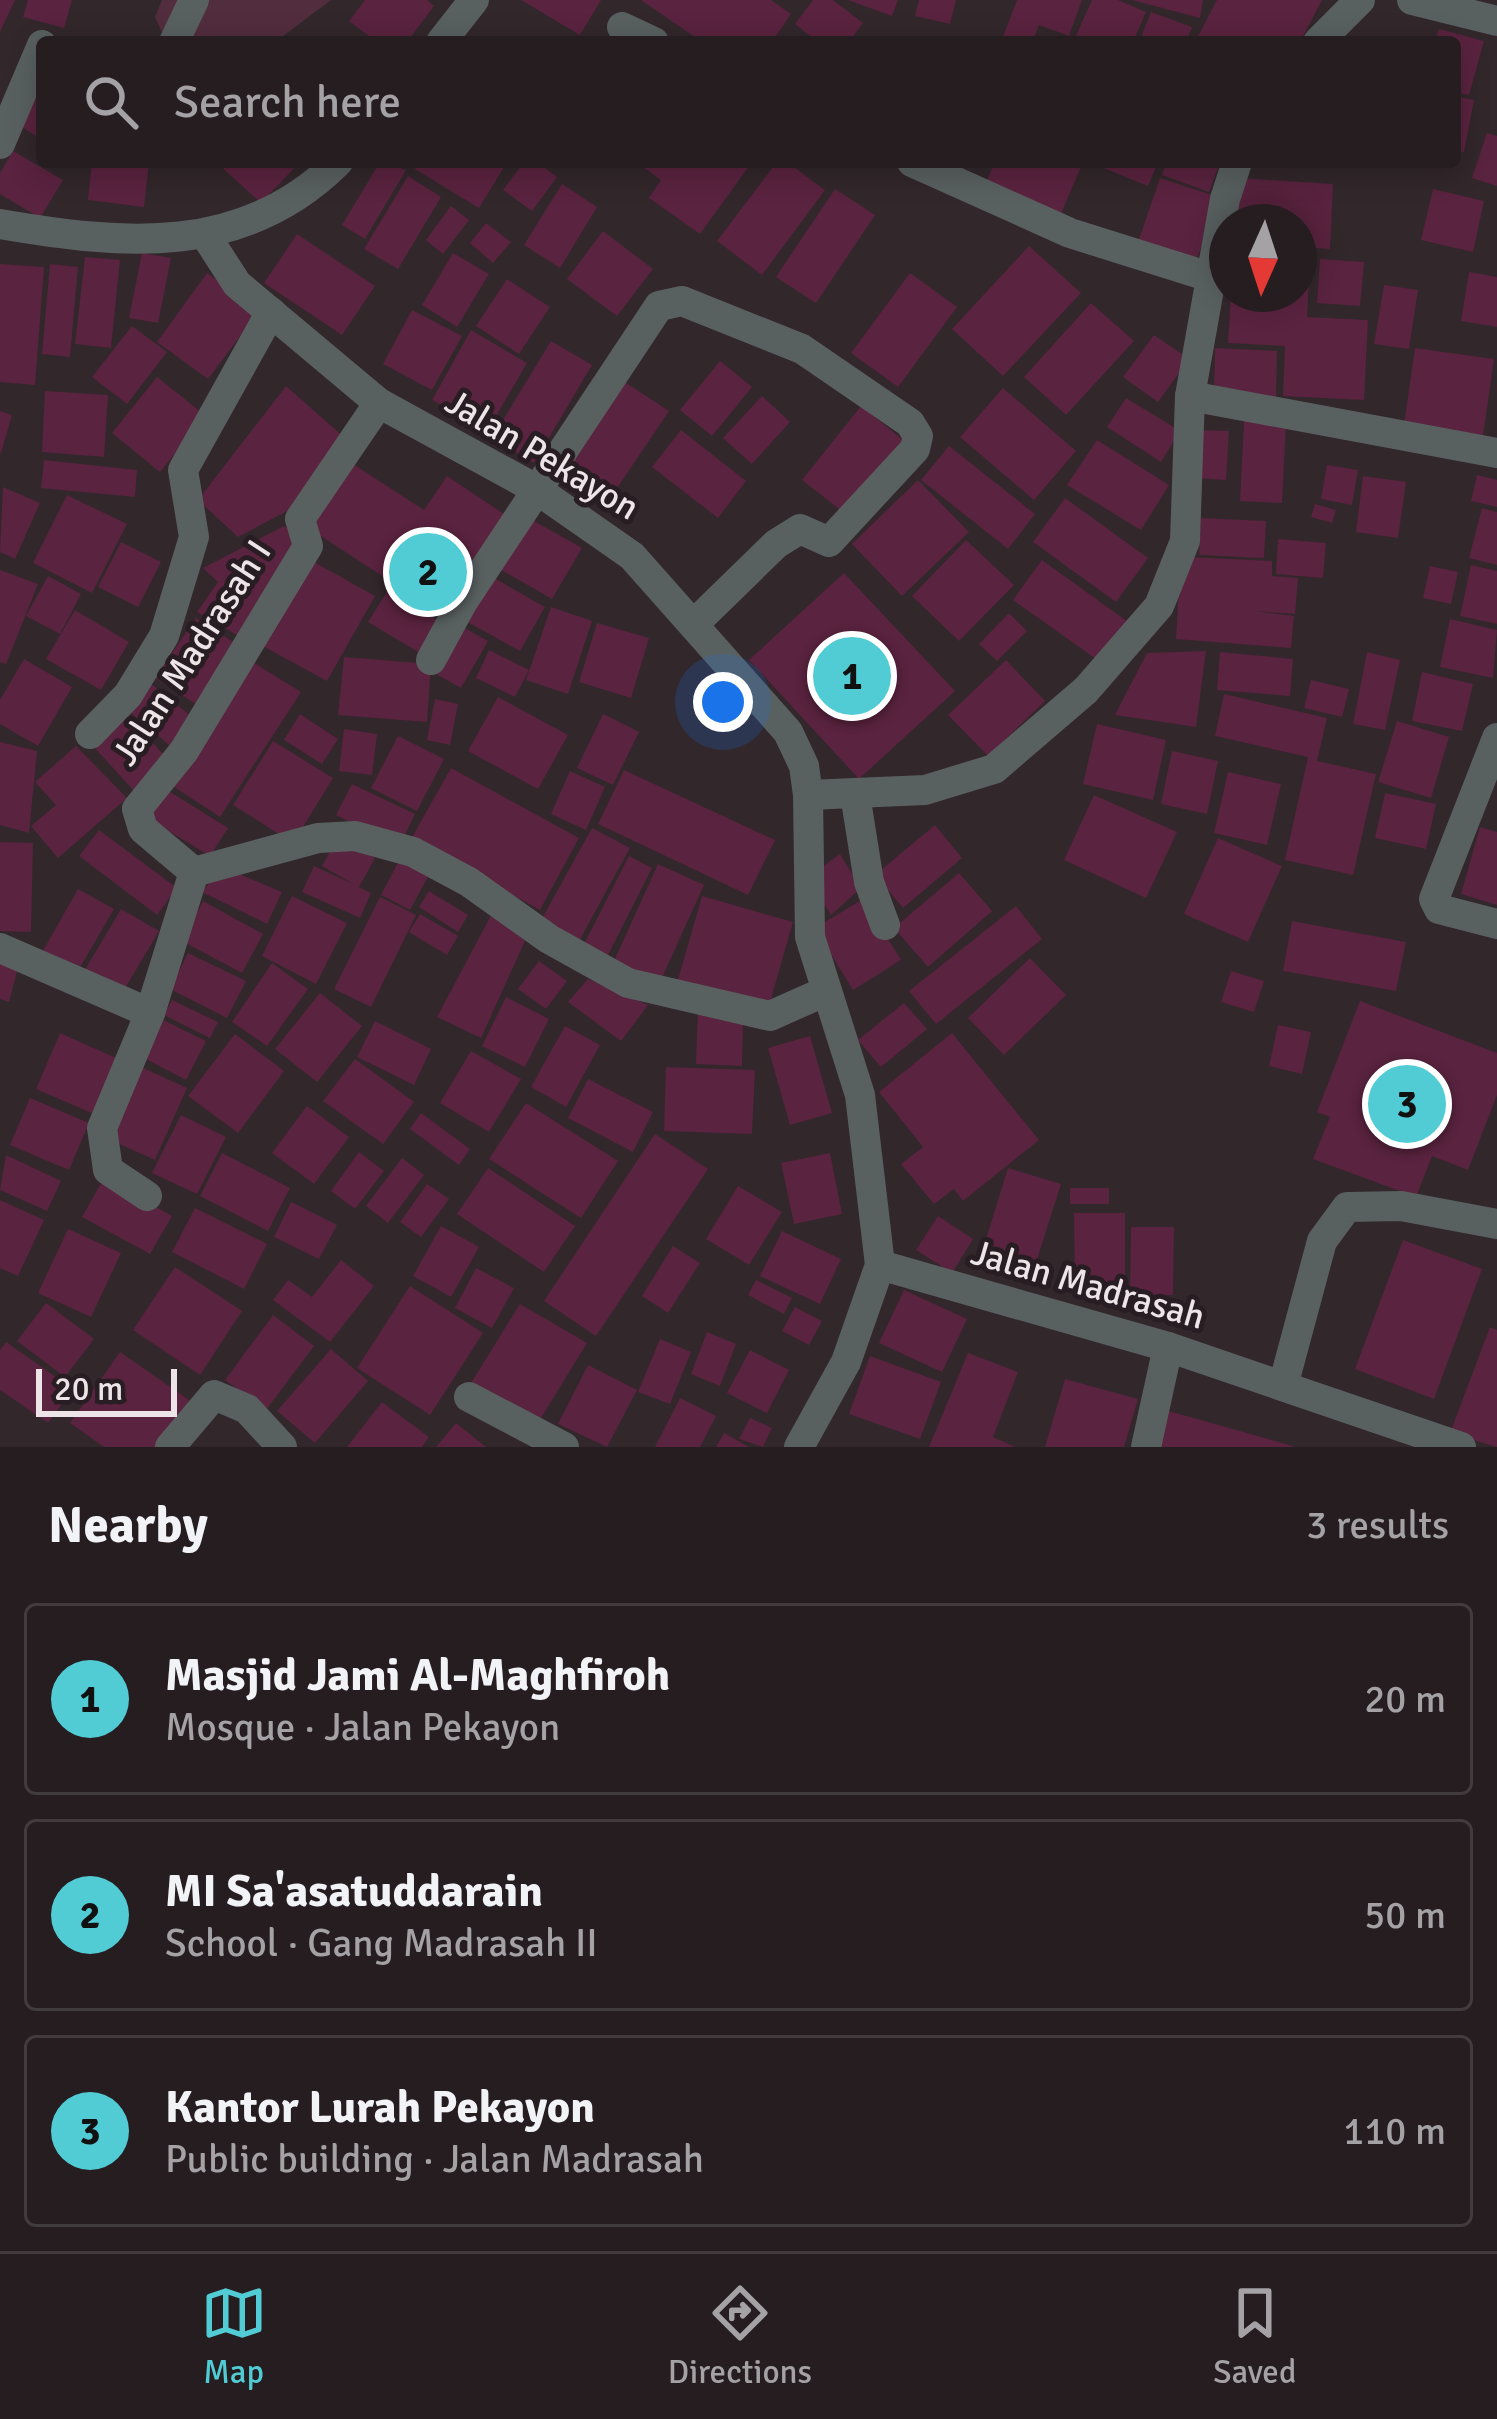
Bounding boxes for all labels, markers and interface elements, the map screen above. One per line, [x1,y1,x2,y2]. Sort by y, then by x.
search box [36,36,1461,168]
icon: search [78,69,144,135]
text: Search here [174,75,401,130]
north arrow [1209,204,1317,312]
street label: Jalan Pekayon [437,380,647,530]
pin: 2 [389,527,467,617]
street label: Jalan Madrasah I [102,532,282,774]
pin: 1 [813,631,891,721]
your location [693,672,753,732]
pin: 3 [1368,1059,1446,1149]
street label: Jalan Madrasah [966,1230,1210,1340]
scale bar [36,1363,177,1416]
text: 20 m [54,1369,123,1410]
text: Nearby [48,1494,208,1557]
text: 3 results [1306,1501,1449,1549]
text: Masjid Jami Al-Maghfiroh [165,1648,670,1703]
text: 1 [79,1675,101,1723]
text: 20 m [1364,1675,1446,1723]
text: Mosque · Jalan Pekayon [165,1703,560,1751]
text: MI Sa'asatuddarain [165,1864,543,1919]
text: 2 [79,1891,101,1939]
text: 50 m [1364,1891,1446,1939]
text: School · Gang Madrasah II [165,1919,598,1967]
text: Kantor Lurah Pekayon [165,2080,595,2135]
text: 3 [79,2107,101,2155]
text: 110 m [1343,2107,1446,2155]
text: Public building · Jalan Madrasah [165,2135,704,2183]
tab: Map [201,2280,267,2393]
tab: Directions [668,2280,812,2393]
tab: Saved [1213,2280,1296,2393]

